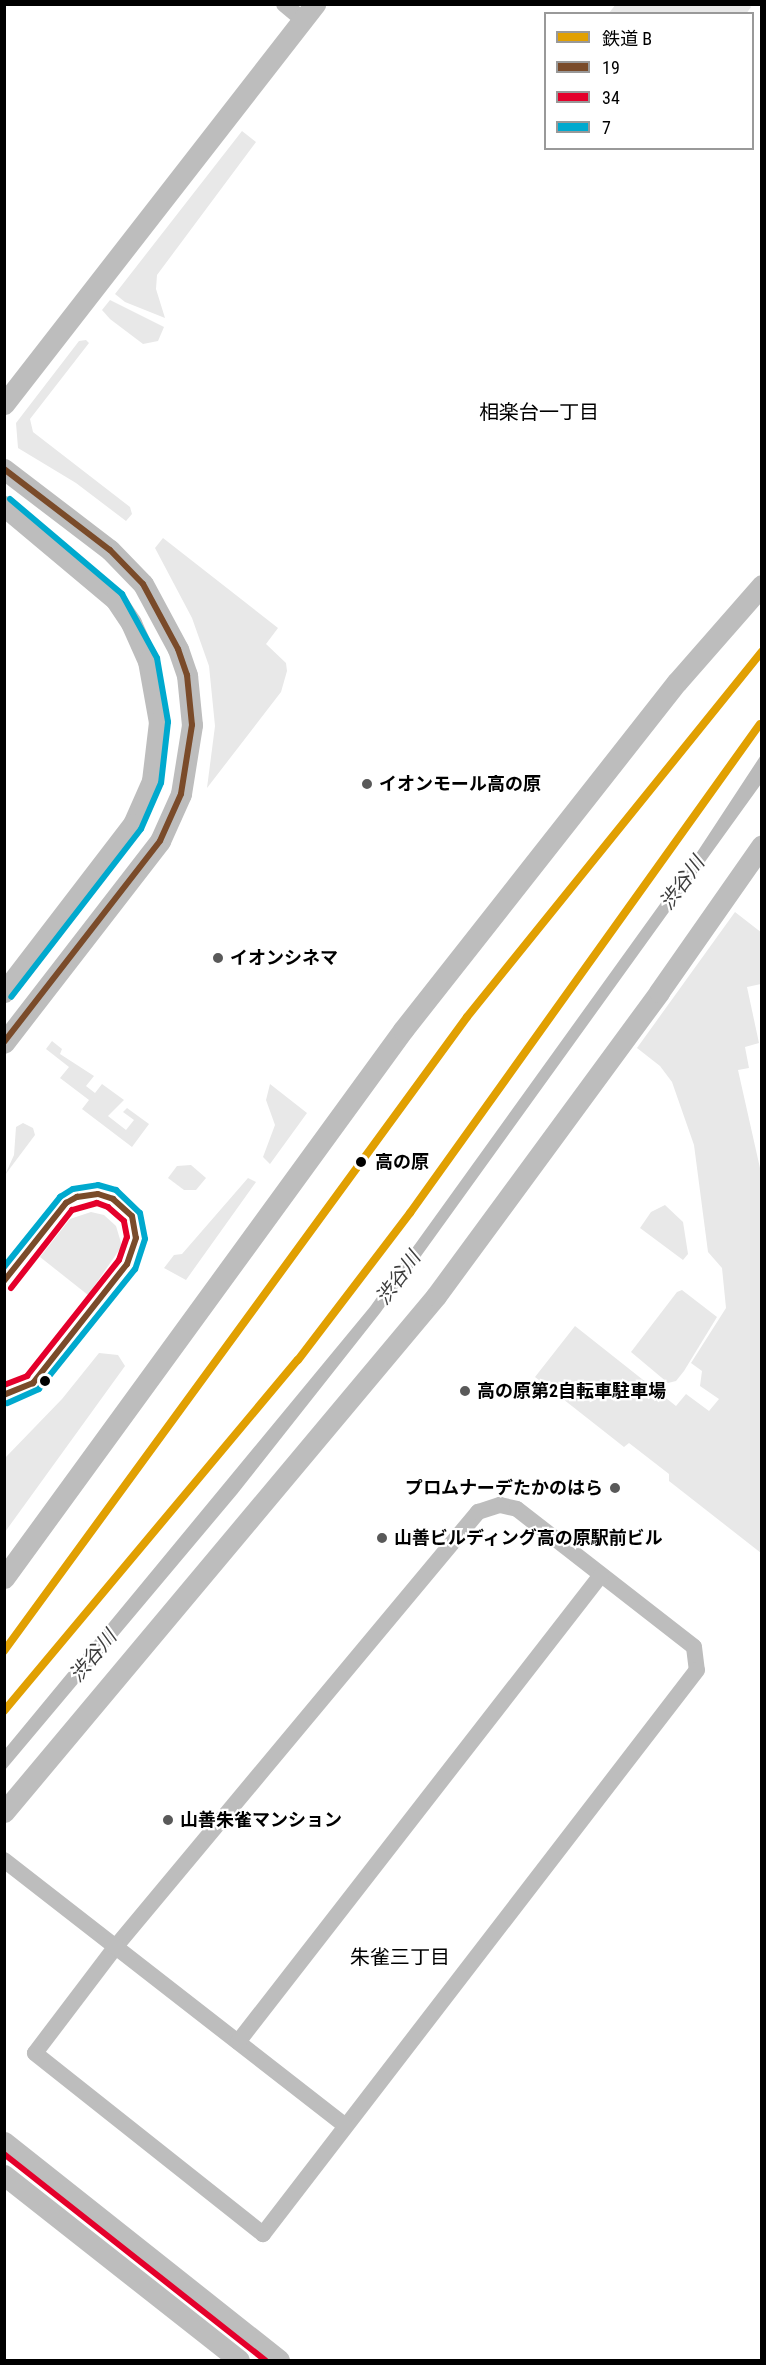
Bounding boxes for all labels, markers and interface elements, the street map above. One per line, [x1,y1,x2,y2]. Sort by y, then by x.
legend [544,12,754,150]
text: 鉄道 B [602,28,652,49]
text: 19 [602,57,620,78]
text: 34 [602,87,620,108]
text: 7 [602,117,611,138]
district label: 相楽台一丁目 [479,400,599,424]
place label: イオンモール高の原 [379,773,541,795]
marker: イオンモール高の原 [360,777,374,791]
water label: 渋谷川 [655,852,709,914]
place label: イオンシネマ [230,947,338,969]
marker: イオンシネマ [211,951,225,965]
place label: 高の原 [375,1151,429,1173]
marker: 高の原 [352,1153,370,1171]
water label: 渋谷川 [371,1247,425,1309]
unlabelled marker [39,1375,51,1387]
place label: 高の原第2自転車駐車場 [477,1380,666,1402]
marker: 高の原第2自転車駐車場 [458,1384,472,1398]
place label: プロムナーデたかのはら [405,1477,603,1499]
marker: プロムナーデたかのはら [608,1481,622,1495]
place label: 山善ビルディング高の原駅前ビル [394,1527,664,1549]
marker: 山善ビルディング高の原駅前ビル [375,1531,389,1545]
water label: 渋谷川 [65,1625,121,1687]
place label: 山善朱雀マンション [180,1809,342,1831]
marker: 山善朱雀マンション [161,1813,175,1827]
district label: 朱雀三丁目 [350,1945,450,1969]

